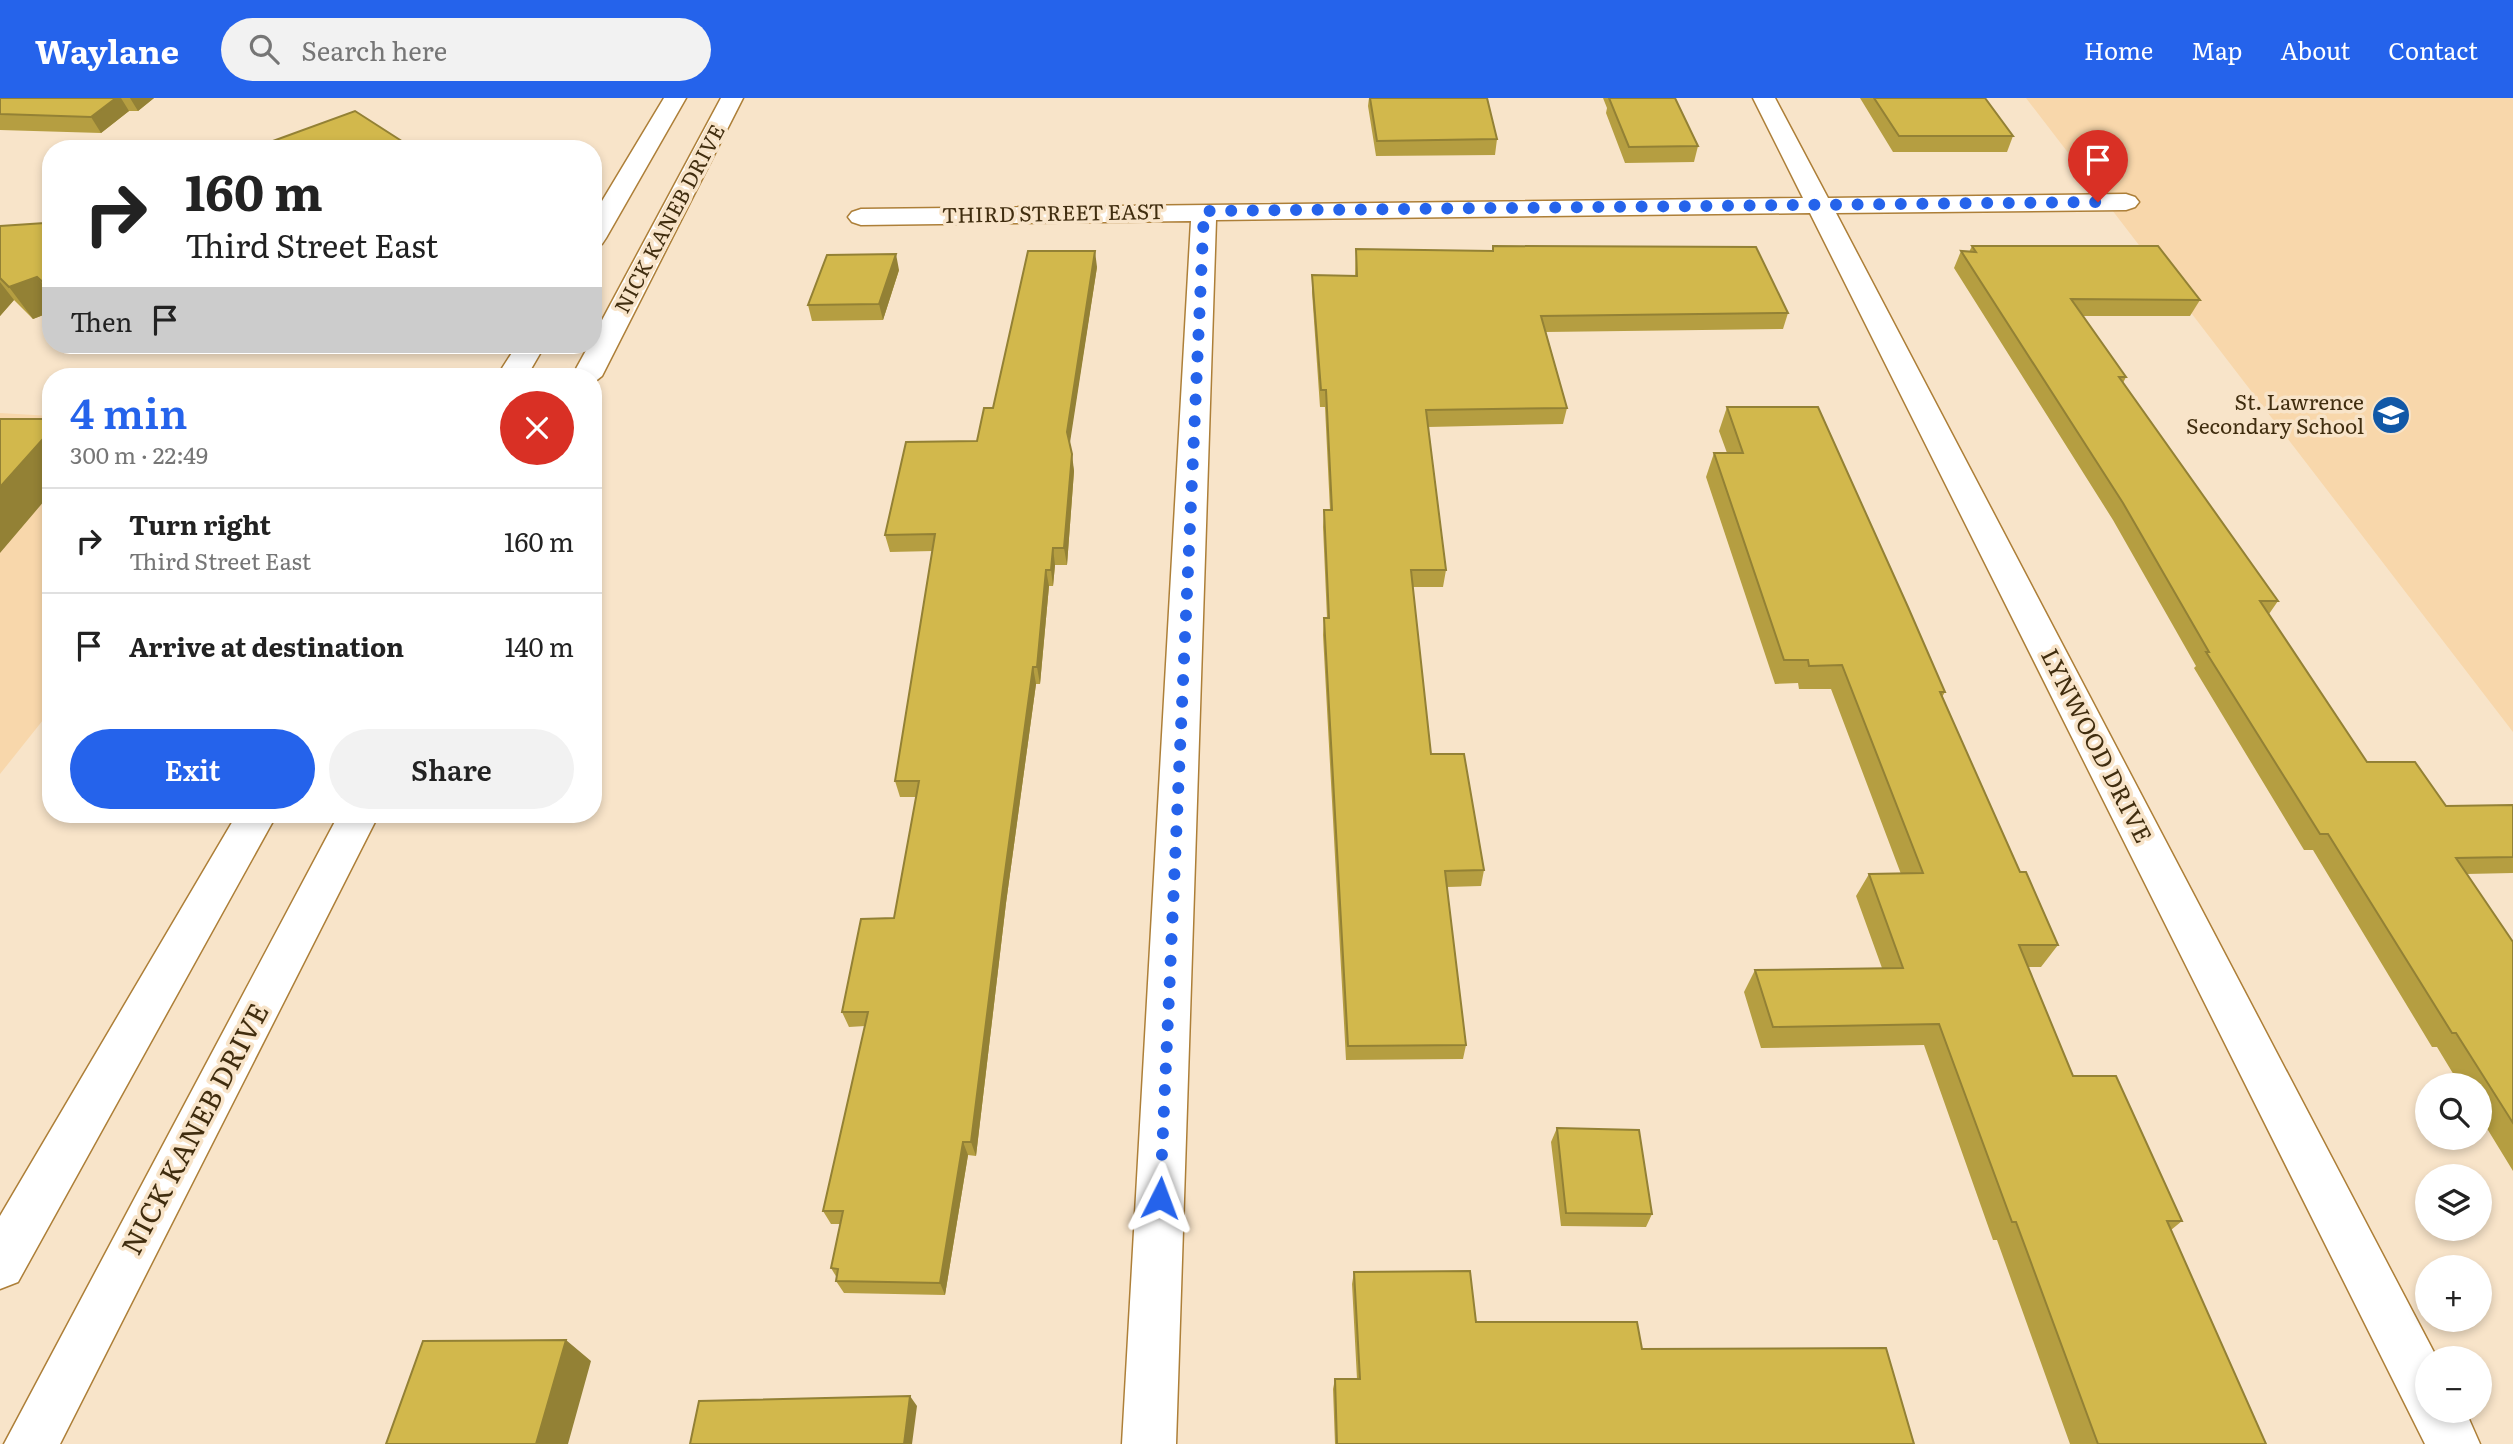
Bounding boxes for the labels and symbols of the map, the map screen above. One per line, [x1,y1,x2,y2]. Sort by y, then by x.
street label: NICK KANEB DRIVE [605,118,731,318]
pin [2068,130,2128,202]
street label: THIRD STREET EAST [942,194,1164,229]
place label: St. Lawrence Secondary School [2186,385,2364,440]
school or university icon: St. Lawrence Secondary School [2370,394,2412,436]
street label: LYNWOOD DRIVE [2034,642,2162,848]
street label: NICK KANEB DRIVE [109,995,277,1261]
position arrow [1123,1161,1197,1235]

